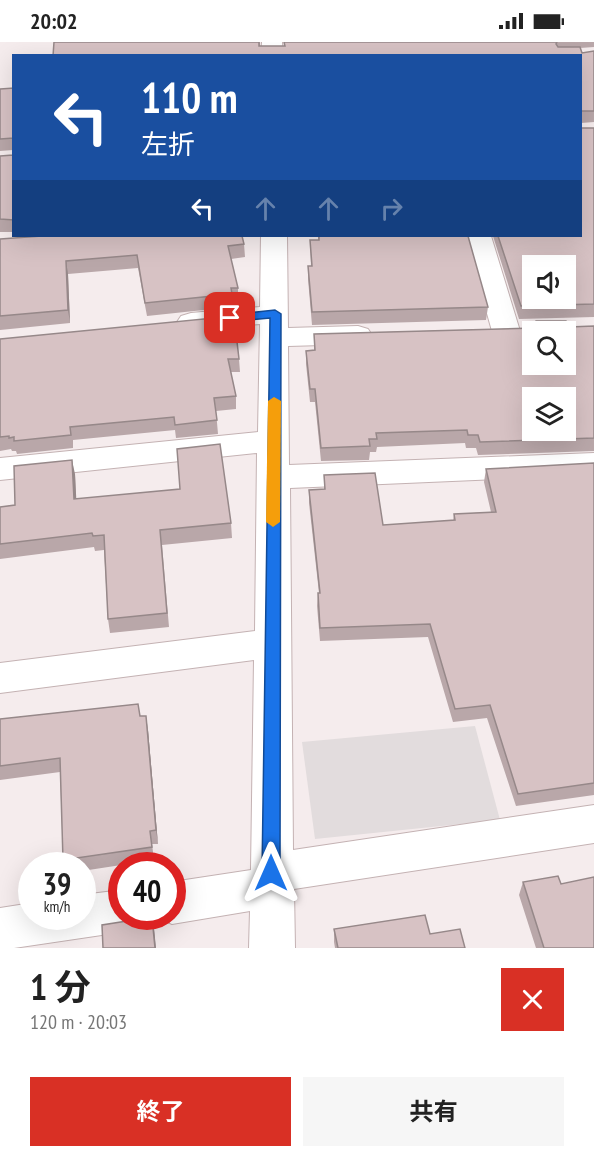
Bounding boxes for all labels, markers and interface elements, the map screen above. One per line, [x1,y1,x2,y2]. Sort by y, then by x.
text: 20:02 [30,7,78,35]
text: 110 m [141,70,238,125]
icon: left [42,78,120,156]
text: 左折 [141,127,195,161]
icon: left [186,192,219,225]
icon: ahead [249,192,282,225]
icon: ahead [312,192,345,225]
icon: right [375,192,408,225]
map controls [522,255,576,441]
button: sound [522,255,576,309]
pin [204,292,255,343]
icon: arrive [213,301,246,334]
button: search [522,321,576,375]
button: layers [522,387,576,441]
position arrow [239,841,303,905]
speed limit sign: 40 [108,852,186,930]
text: 39 [43,864,71,903]
text: km/h [44,897,70,916]
text: 1 分 [30,963,91,1010]
button: close [501,968,564,1031]
text: 120 m · 20:03 [30,1009,127,1035]
button: 終了 [30,1077,291,1146]
button: 共有 [303,1077,564,1146]

